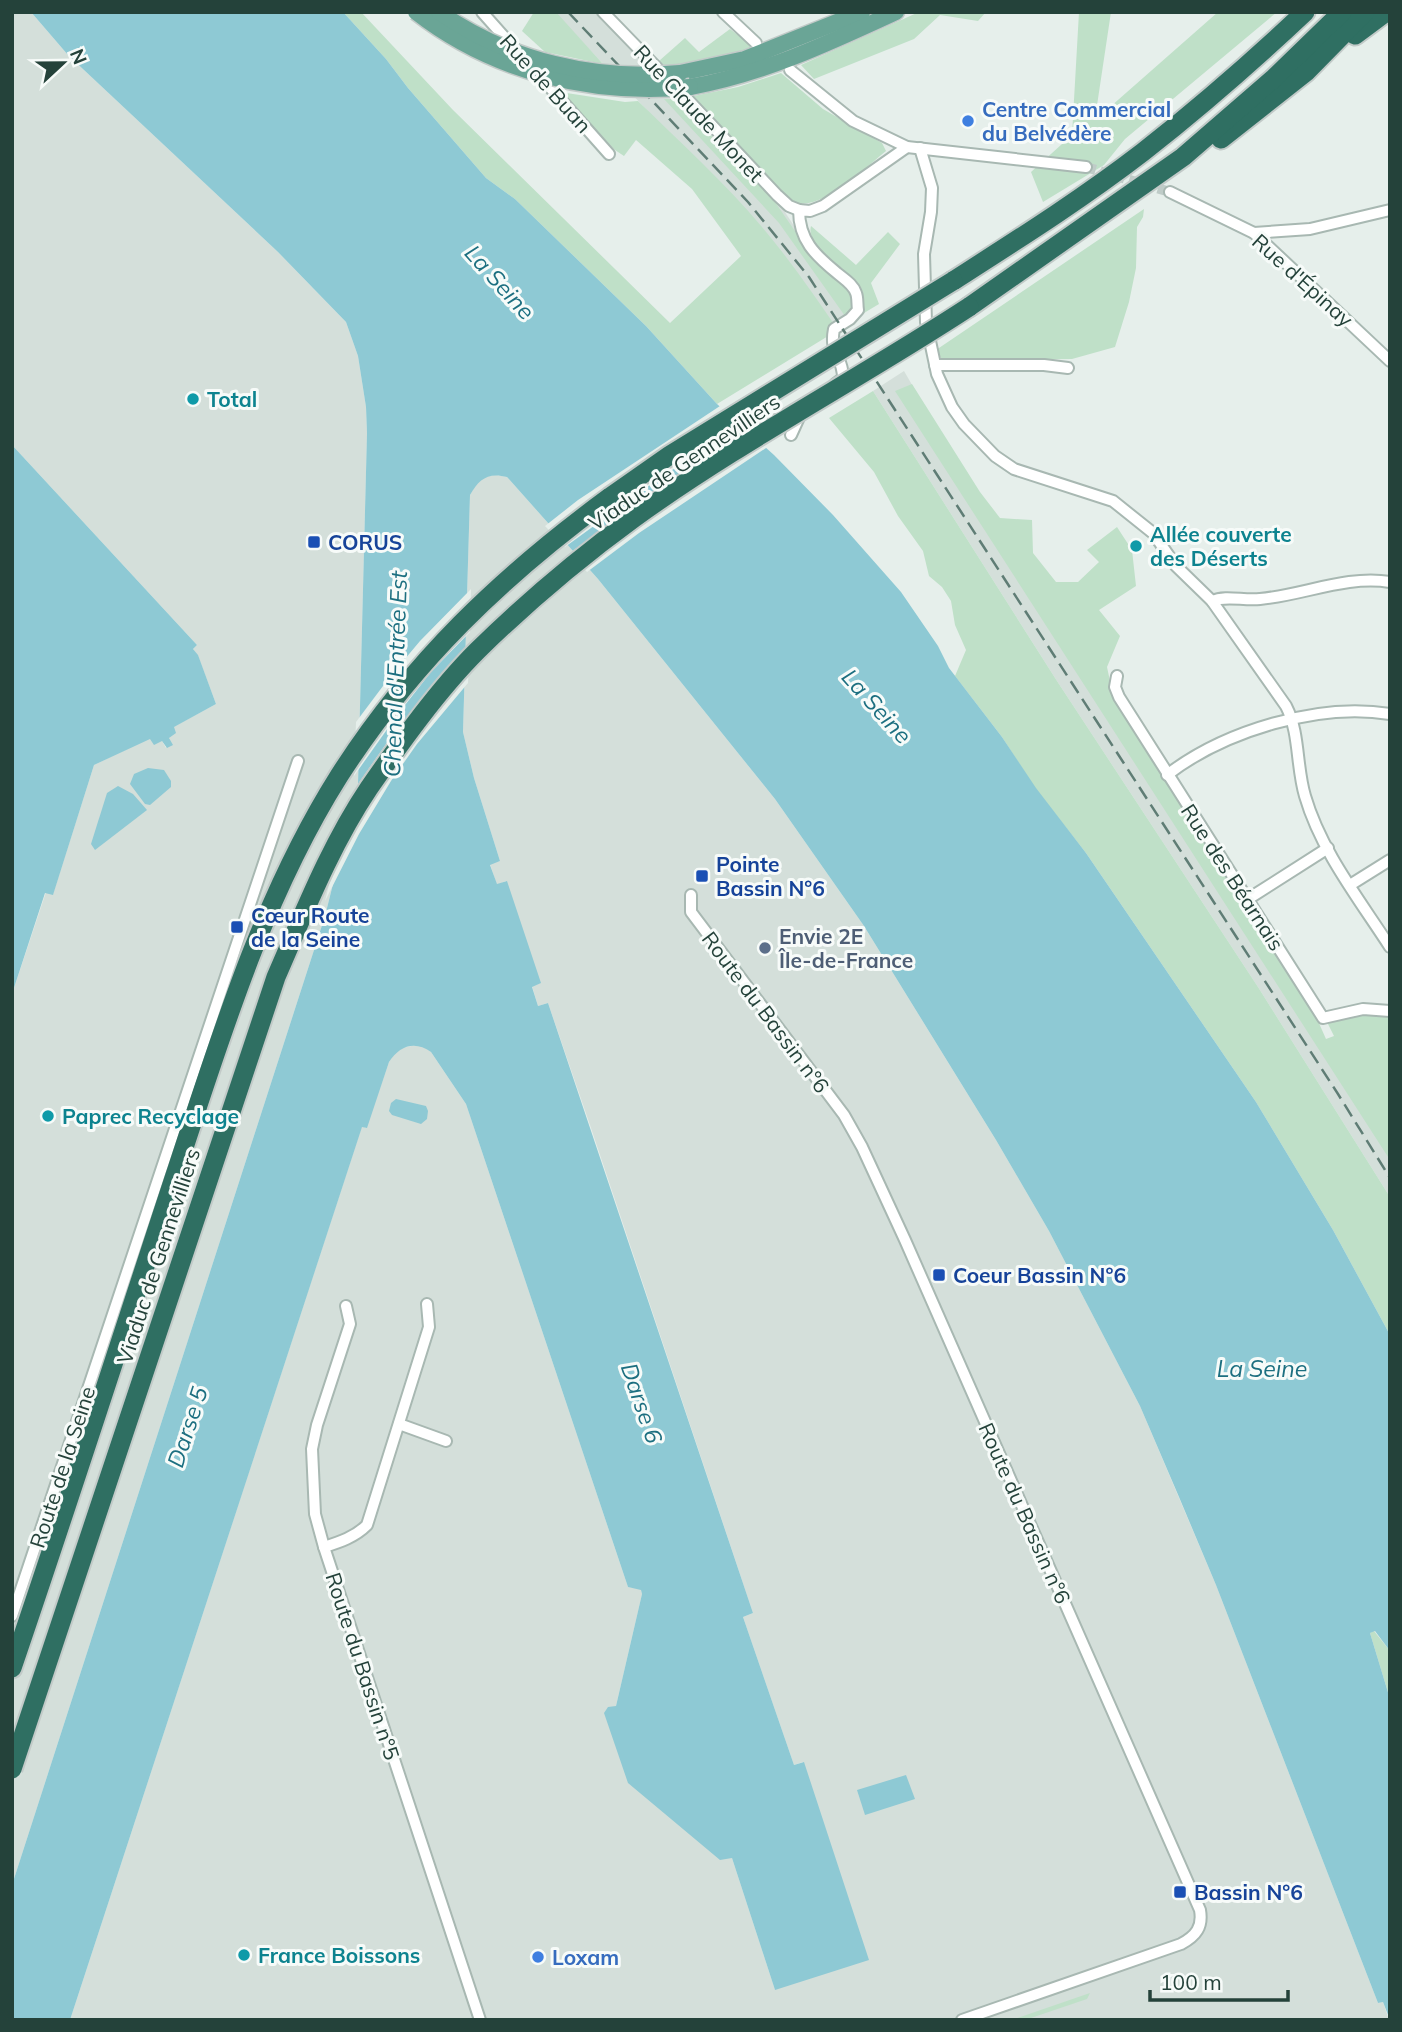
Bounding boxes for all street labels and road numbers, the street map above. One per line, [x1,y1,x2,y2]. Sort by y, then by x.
street label: Rue de Buan [495,28,597,138]
street label: Rue Claude Monet [629,39,769,187]
street label: Rue d'Épinay [1247,228,1359,332]
street label: Viaduc de Gennevilliers [583,388,785,536]
street label: Rue des Béarnais [1176,799,1290,955]
street label: Route du Bassin n°6 [697,926,835,1098]
street label: Viaduc de Gennevilliers [111,1145,205,1367]
street label: Route de la Seine [24,1383,100,1551]
street label: Route du Bassin n°6 [973,1418,1077,1608]
street label: Route du Bassin n°5 [320,1569,406,1763]

